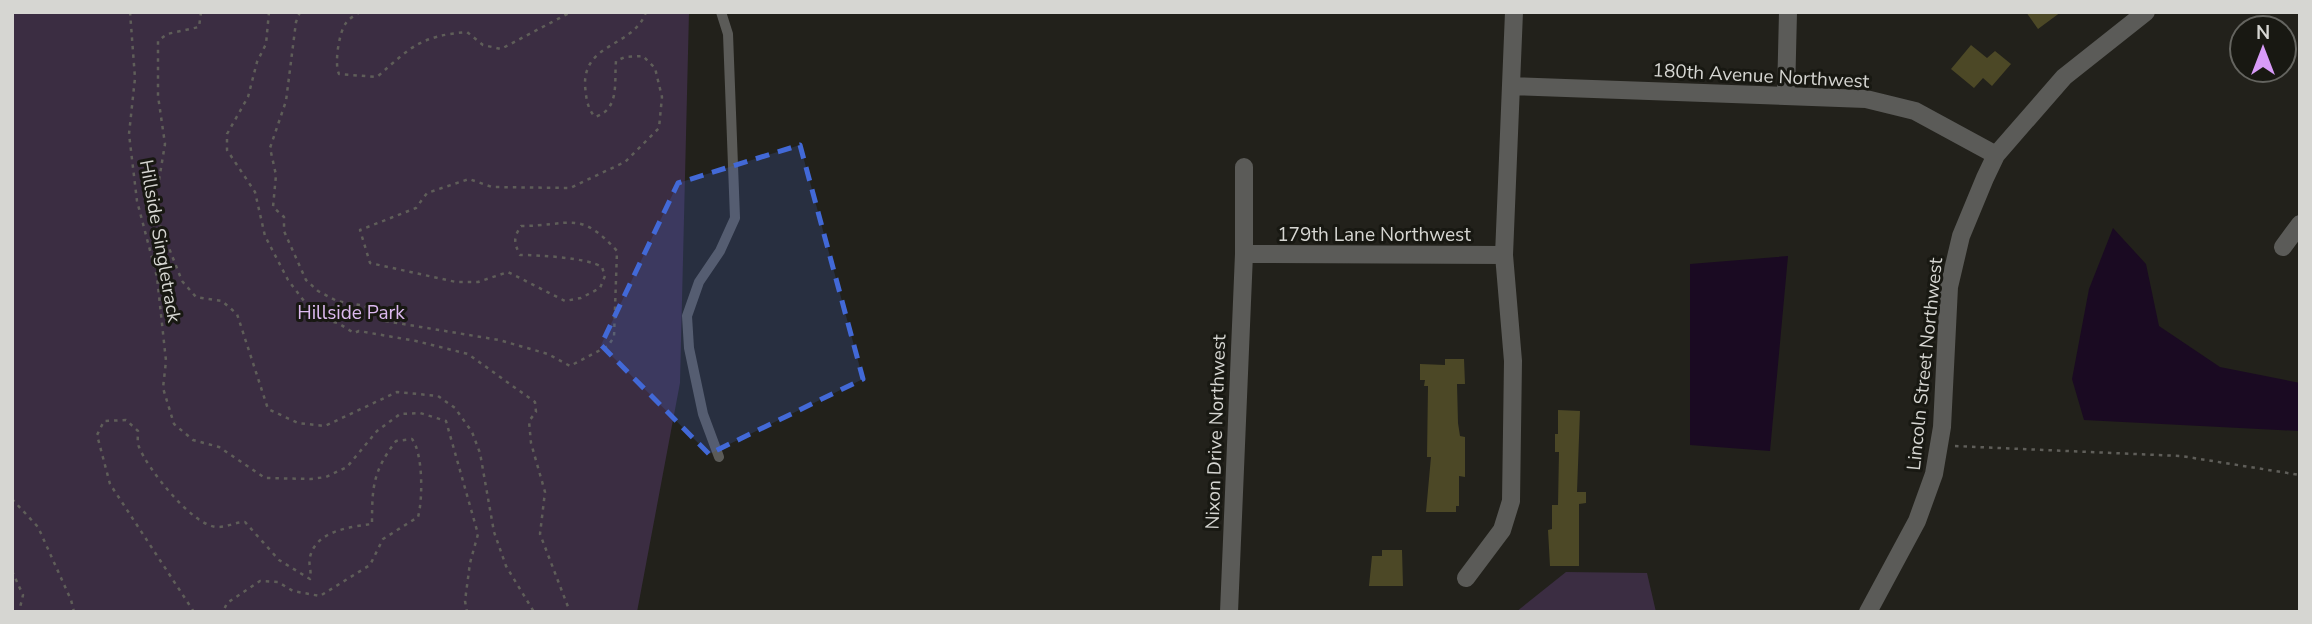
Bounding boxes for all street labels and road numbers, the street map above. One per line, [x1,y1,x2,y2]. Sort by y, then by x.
street label: 180th Avenue Northwest [1652,57,1870,95]
street label: Hillside Singletrack [133,158,187,325]
street label: 179th Lane Northwest [1277,222,1471,248]
street label: Lincoln Street Northwest [1901,256,1949,472]
street label: Nixon Drive Northwest [1200,334,1232,530]

